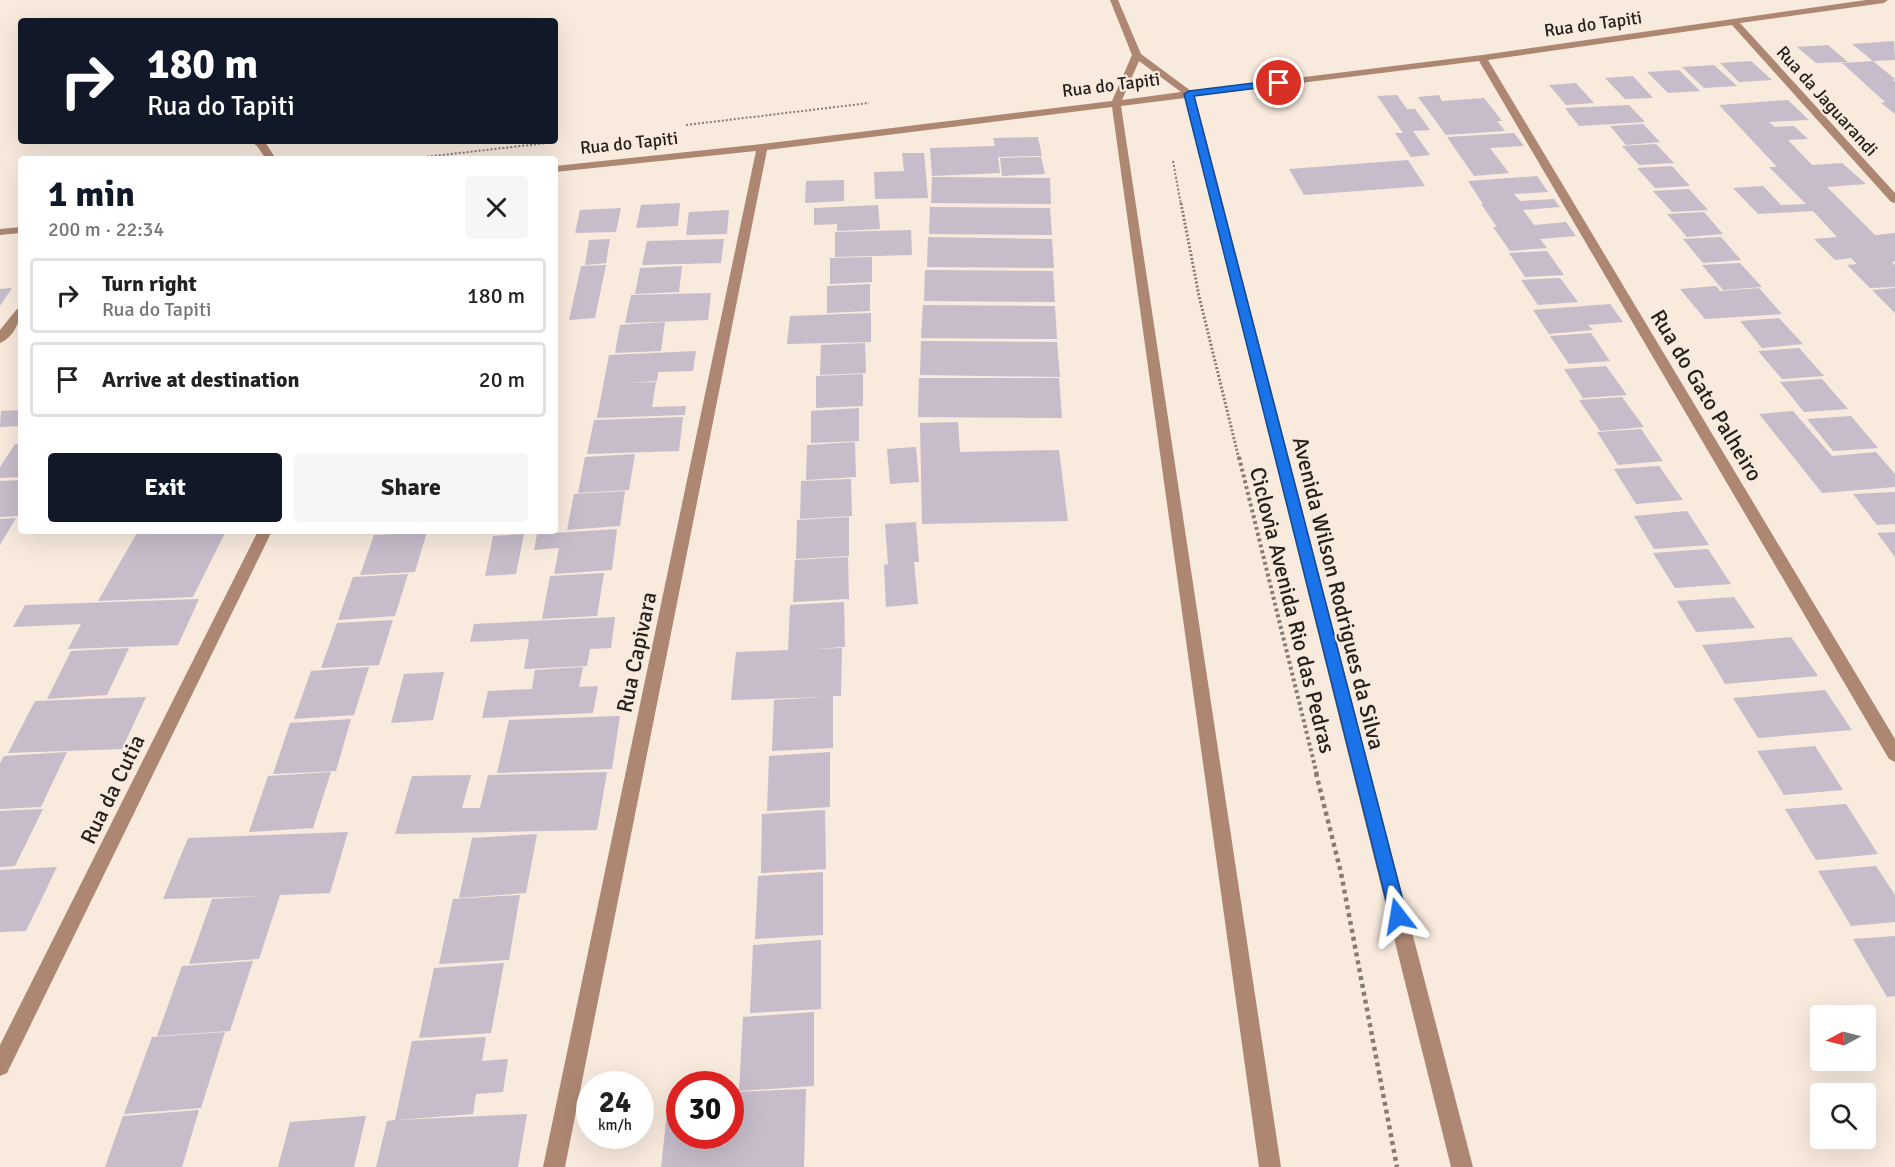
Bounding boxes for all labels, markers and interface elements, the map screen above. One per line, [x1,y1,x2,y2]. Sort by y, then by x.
street label: Rua do Tapiti [1543,6,1643,42]
text: 180 m [147,39,258,90]
street label: Rua da Jaguarandi [1772,41,1882,161]
icon: right [48,42,126,120]
pin [1253,57,1304,108]
icon: arrive [1262,66,1295,99]
street label: Rua do Tapiti [1061,68,1161,102]
text: Rua do Tapiti [147,90,295,123]
street label: Rua do Tapiti [579,127,679,159]
text: 1 min [48,172,135,217]
button: close [465,176,528,239]
text: 200 m · 22:34 [48,217,164,242]
text: Turn right [102,270,197,297]
icon: right [51,279,84,312]
text: 180 m [467,282,525,309]
text: Rua do Tapiti [102,297,211,322]
street label: Rua do Gato Palheiro [1645,305,1768,486]
icon: arrive [51,363,84,396]
text: Arrive at destination [102,366,299,393]
text: 20 m [479,366,525,393]
street label: Avenida Wilson Rodrigues da Silva [1287,434,1390,752]
button: Exit [48,453,282,522]
button: Share [294,453,528,522]
street label: Ciclovia Avenida Rio das Pedras [1244,464,1341,756]
street label: Rua Capivara [611,589,662,715]
street label: Rua da Cutia [74,730,151,848]
position arrow [1366,884,1430,948]
north arrow [1810,1005,1876,1071]
map controls [1810,1005,1876,1149]
speed limit sign: 30 [666,1071,744,1149]
button: search [1810,1083,1876,1149]
text: 24 [599,1084,631,1121]
text: km/h [598,1116,632,1134]

